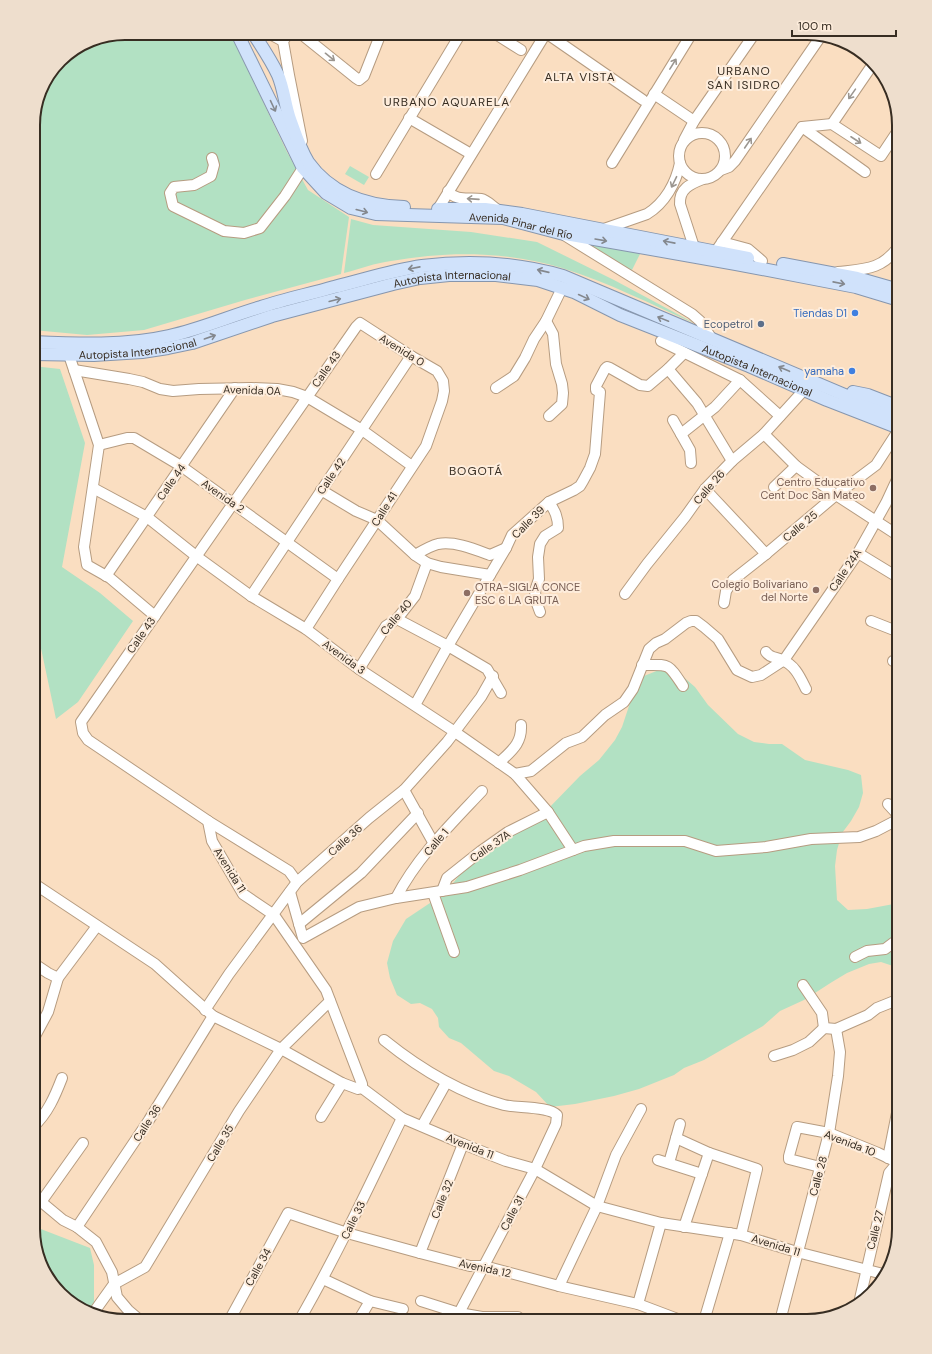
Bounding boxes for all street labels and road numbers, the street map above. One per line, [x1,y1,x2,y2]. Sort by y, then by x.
street label: Avenida Pinar del Río [469,210,574,242]
street label: Autopista Internacional [392,268,511,291]
street label: Avenida 0 [377,331,427,369]
street label: Autopista Internacional [79,335,198,362]
street label: Autopista Internacional [700,341,814,400]
street label: Calle 43 [308,348,344,390]
street label: Avenida 0A [223,382,281,398]
street label: Calle 42 [314,455,348,497]
street label: Calle 44 [153,461,189,503]
street label: Calle 26 [690,467,728,507]
street label: Avenida 2 [199,476,247,516]
street label: Calle 41 [368,489,400,529]
street label: Calle 39 [509,502,548,541]
street label: Calle 25 [780,507,820,545]
street label: Calle 24A [826,546,864,594]
street label: Calle 40 [377,596,415,638]
street label: Calle 43 [123,614,159,656]
street label: Avenida 3 [320,637,368,677]
street label: Calle 36 [325,821,365,859]
street label: Calle 1 [421,825,451,859]
street label: Calle 37A [467,827,513,865]
street label: Avenida 11 [211,845,249,895]
street label: Calle 36 [130,1102,164,1144]
street label: Calle 35 [203,1122,237,1164]
street label: Avenida 10 [822,1127,878,1159]
street label: Avenida 11 [444,1130,496,1162]
street label: Calle 28 [806,1154,830,1198]
street label: Calle 32 [428,1177,456,1221]
street label: Calle 31 [497,1193,527,1233]
street label: Calle 33 [338,1199,368,1241]
street label: Calle 27 [863,1209,887,1251]
street label: Avenida 11 [750,1231,802,1259]
street label: Calle 34 [242,1245,274,1288]
street label: Avenida 12 [458,1256,512,1280]

